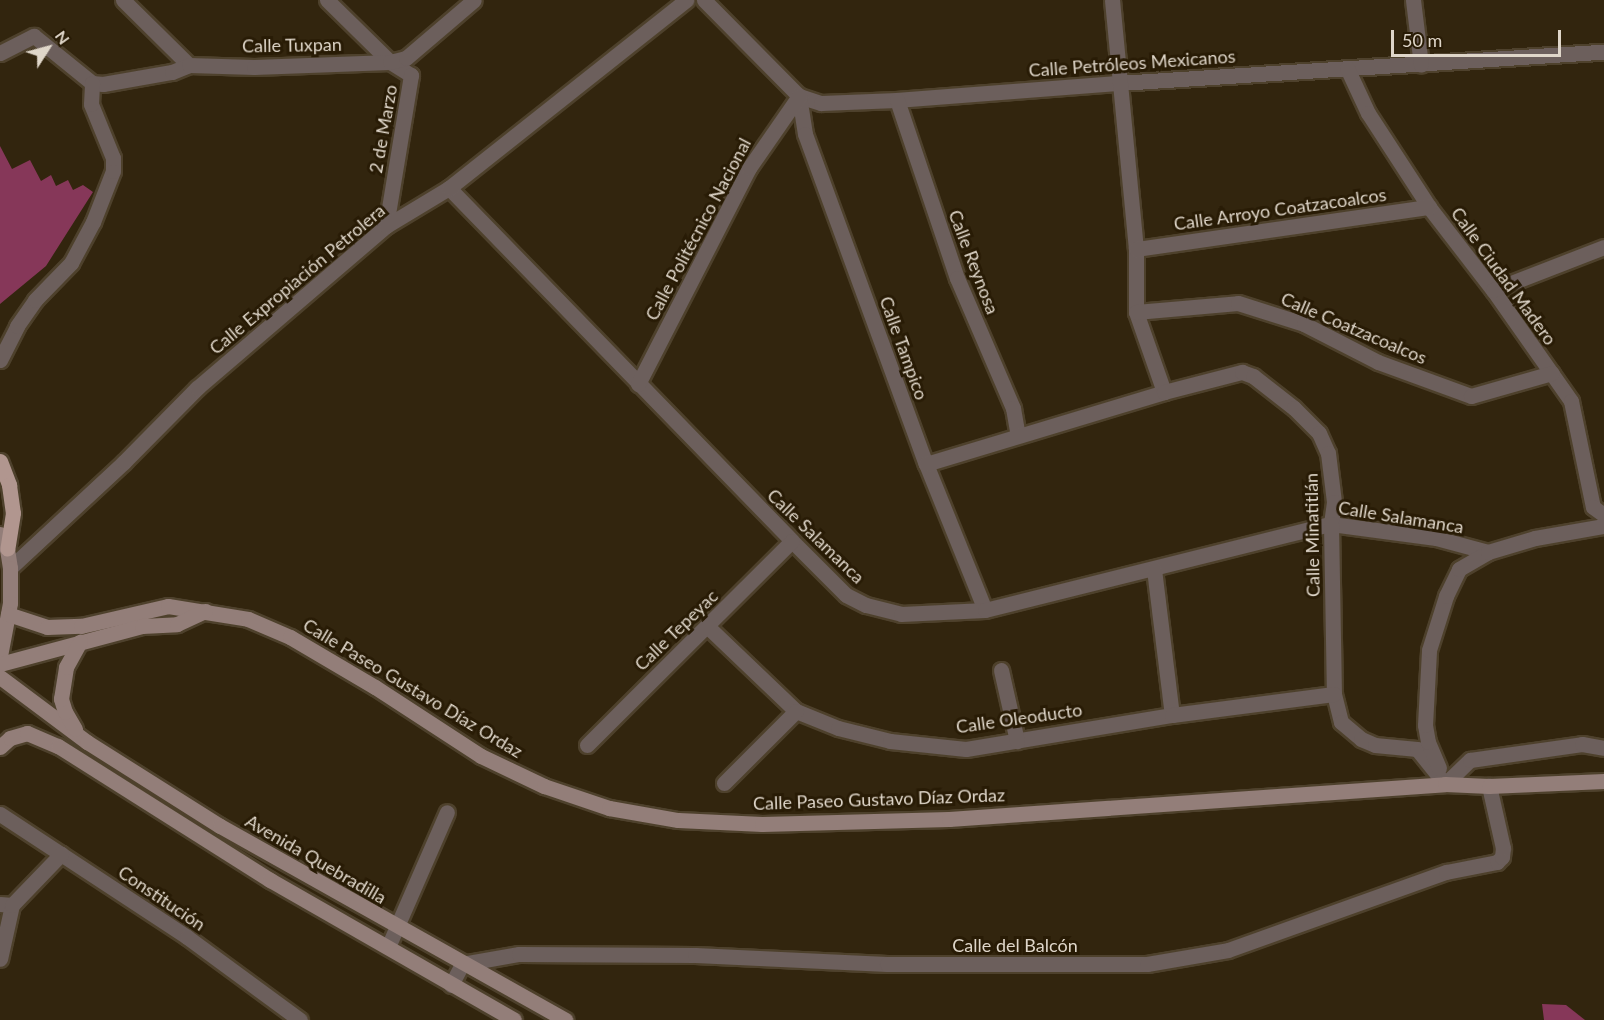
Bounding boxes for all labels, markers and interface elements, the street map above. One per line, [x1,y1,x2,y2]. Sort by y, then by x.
north arrow [18,18,78,78]
scale bar [1394,18,1564,56]
text: N [52,27,74,48]
text: 50 m [1402,29,1442,51]
street label: Calle Tuxpan [242,33,342,57]
street label: Calle Petróleos Mexicanos [1028,45,1236,81]
street label: 2 de Marzo [365,83,401,175]
street label: Calle Politécnico Nacional [641,134,755,324]
street label: Calle Arroyo Coatzacoalcos [1172,183,1388,235]
street label: Calle Expropiación Petrolera [205,199,389,359]
street label: Calle Ciudad Madero [1447,203,1561,349]
street label: Calle Reynosa [944,207,1004,317]
street label: Calle Coatzacoalcos [1278,288,1430,368]
street label: Calle Tampico [875,293,933,403]
street label: Calle Minatitlán [1300,473,1324,597]
street label: Calle Salamanca [763,484,869,588]
street label: Calle Salamanca [1337,496,1465,538]
street label: Calle Tepeyac [630,585,722,675]
street label: Calle Paseo Gustavo Díaz Ordaz [299,614,527,762]
street label: Calle Oleoducto [955,698,1083,738]
street label: Calle Paseo Gustavo Díaz Ordaz [753,784,1005,814]
street label: Avenida Quebradilla [242,810,390,908]
street label: Constitución [114,861,210,935]
street label: Calle del Balcón [952,934,1078,956]

